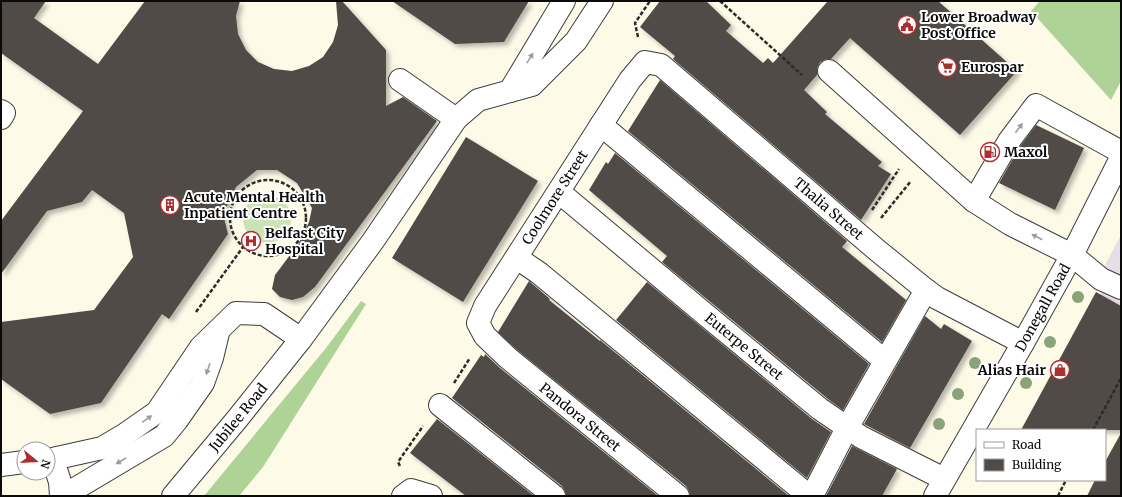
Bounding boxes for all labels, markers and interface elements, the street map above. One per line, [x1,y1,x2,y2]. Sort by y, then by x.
place label: Lower Broadway Post Office [921,8,1037,42]
public building icon: Lower Broadway Post Office [896,14,918,36]
one-way arrow [526,52,533,64]
supermarket icon: Eurospar [936,56,958,78]
place label: Eurospar [961,58,1024,76]
one-way arrow [1015,122,1023,133]
fuel station icon: Maxol [979,141,1001,163]
place label: Maxol [1004,143,1048,161]
street label: Coolmore Street [518,146,592,248]
street label: Thalia Street [790,174,868,244]
place label: Acute Mental Health Inpatient Centre [183,188,325,222]
building icon: Acute Mental Health Inpatient Centre [159,194,181,216]
place label: Belfast City Hospital [265,224,345,258]
hospital icon: Belfast City Hospital [240,230,262,252]
one-way arrow [1031,234,1043,241]
street label: Donegall Road [1011,260,1075,355]
street label: Euterpe Street [701,309,787,384]
shop icon: Alias Hair [1049,359,1071,381]
place label: Alias Hair [977,361,1046,379]
one-way arrow [204,363,210,375]
street label: Jubilee Road [204,379,271,456]
street label: Pandora Street [536,379,625,456]
one-way arrow [142,415,152,423]
legend [976,429,1106,481]
text: Road [1012,437,1041,452]
north arrow [16,441,56,481]
text: Building [1012,457,1062,472]
text: N [37,458,54,471]
one-way arrow [115,458,127,465]

